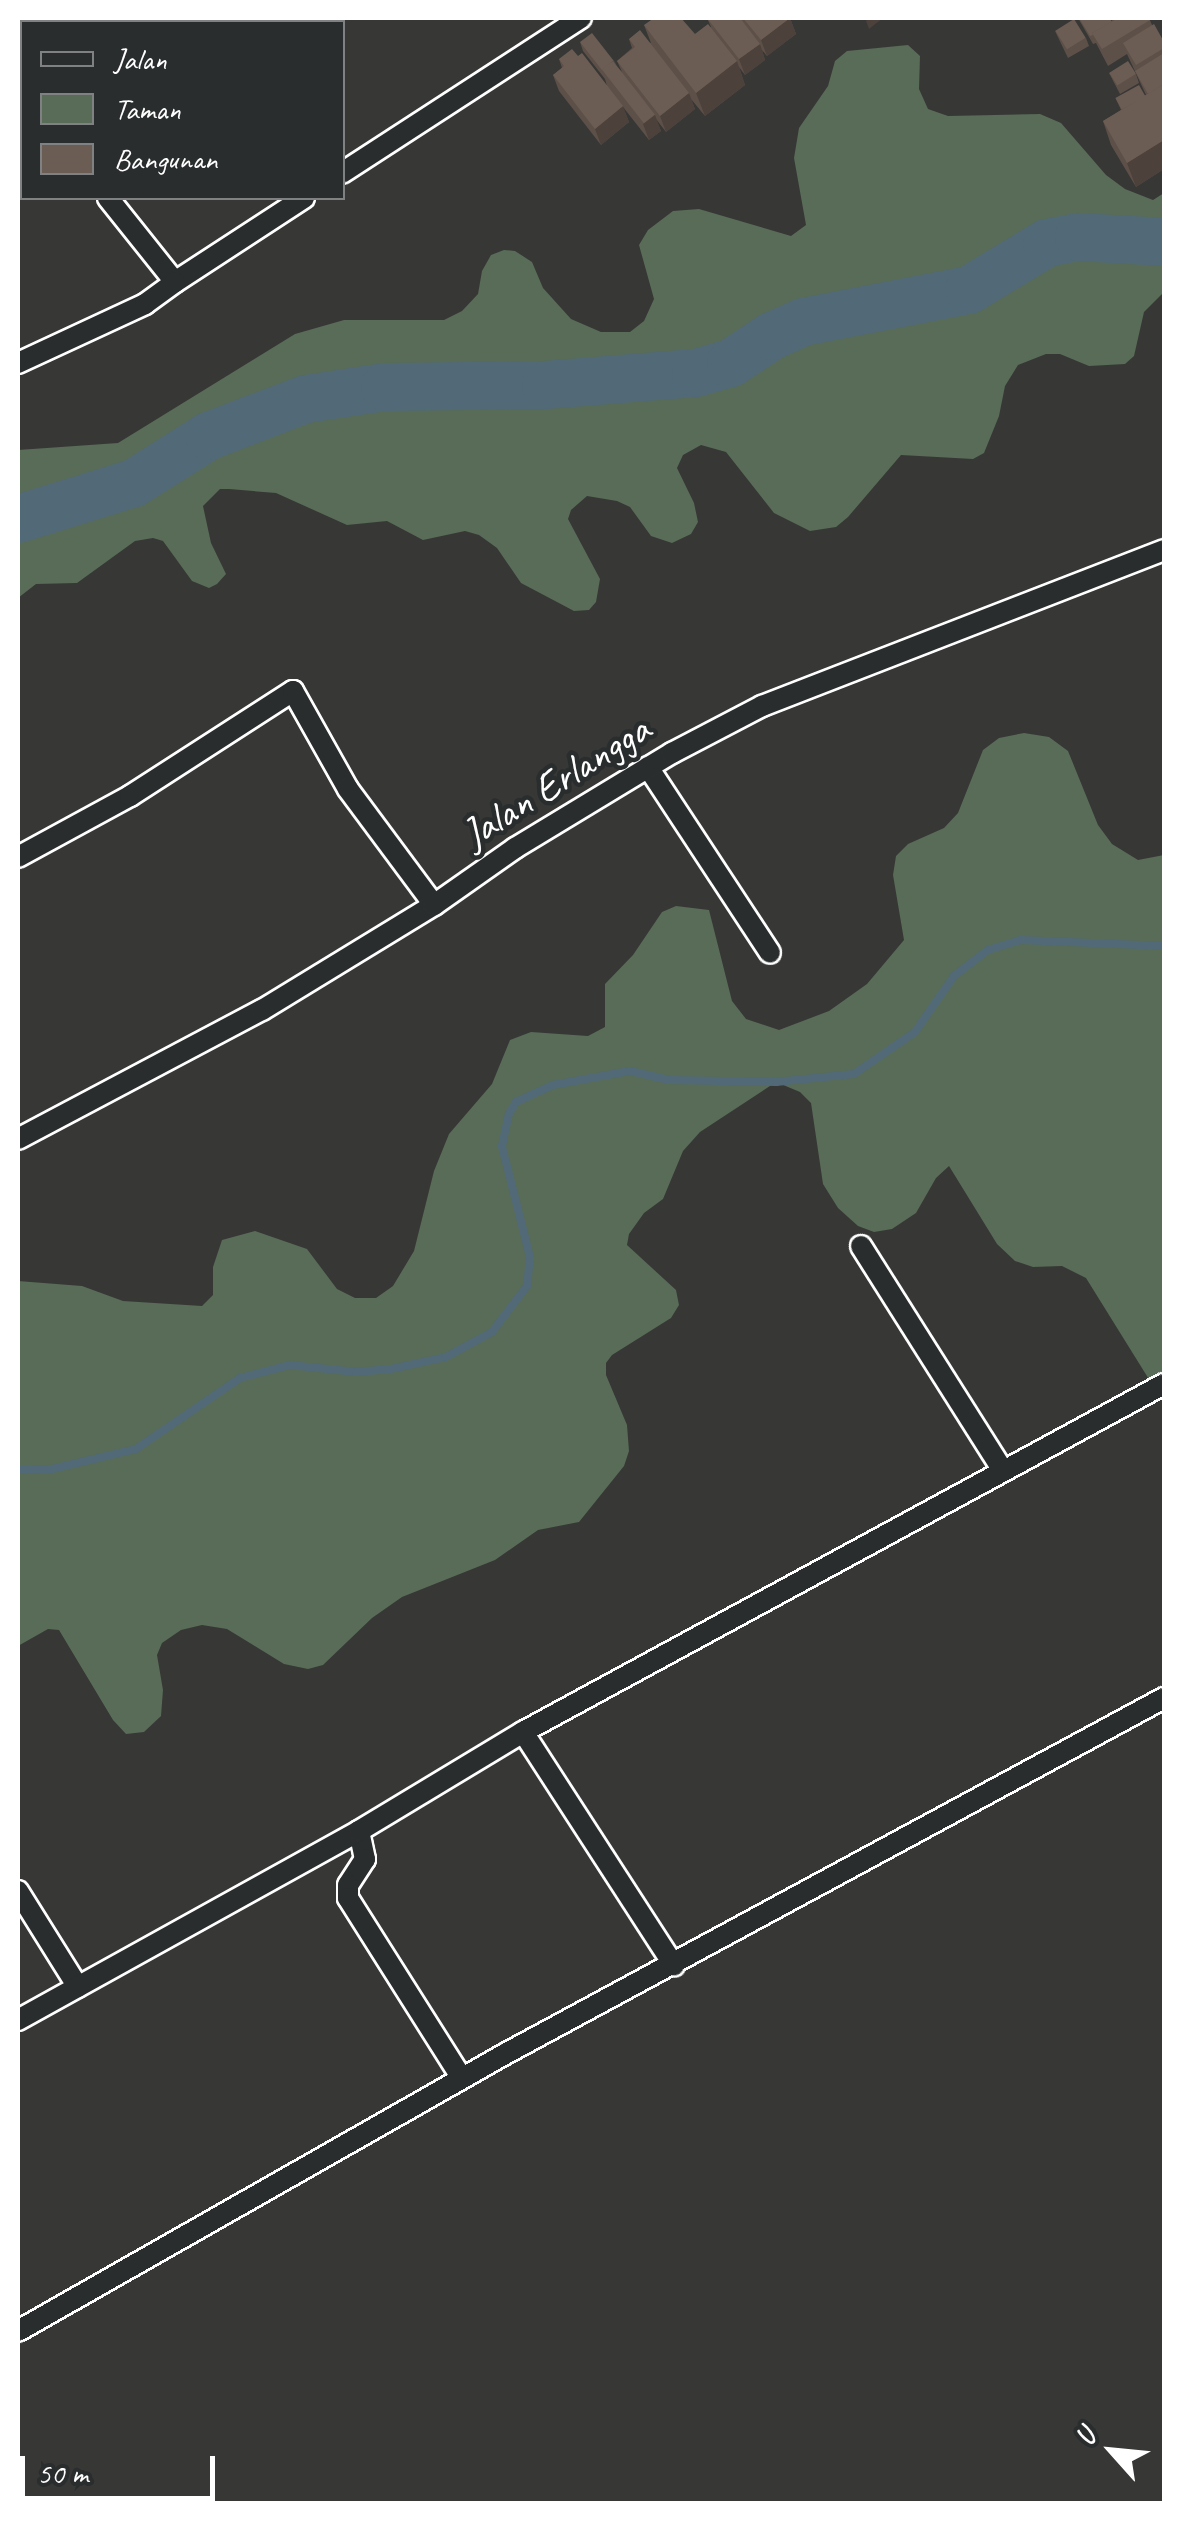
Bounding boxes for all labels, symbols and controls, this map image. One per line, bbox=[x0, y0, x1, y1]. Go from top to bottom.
legend bbox=[20, 20, 345, 200]
text: Jalan bbox=[114, 40, 167, 78]
text: Taman bbox=[114, 90, 180, 128]
text: Bangunan bbox=[114, 140, 217, 178]
street label: Jalan Erlangga bbox=[453, 704, 659, 860]
north arrow bbox=[1062, 2401, 1162, 2501]
text: U bbox=[1066, 2423, 1103, 2451]
scale bar bbox=[25, 2436, 220, 2498]
text: 50 m bbox=[37, 2454, 88, 2492]

